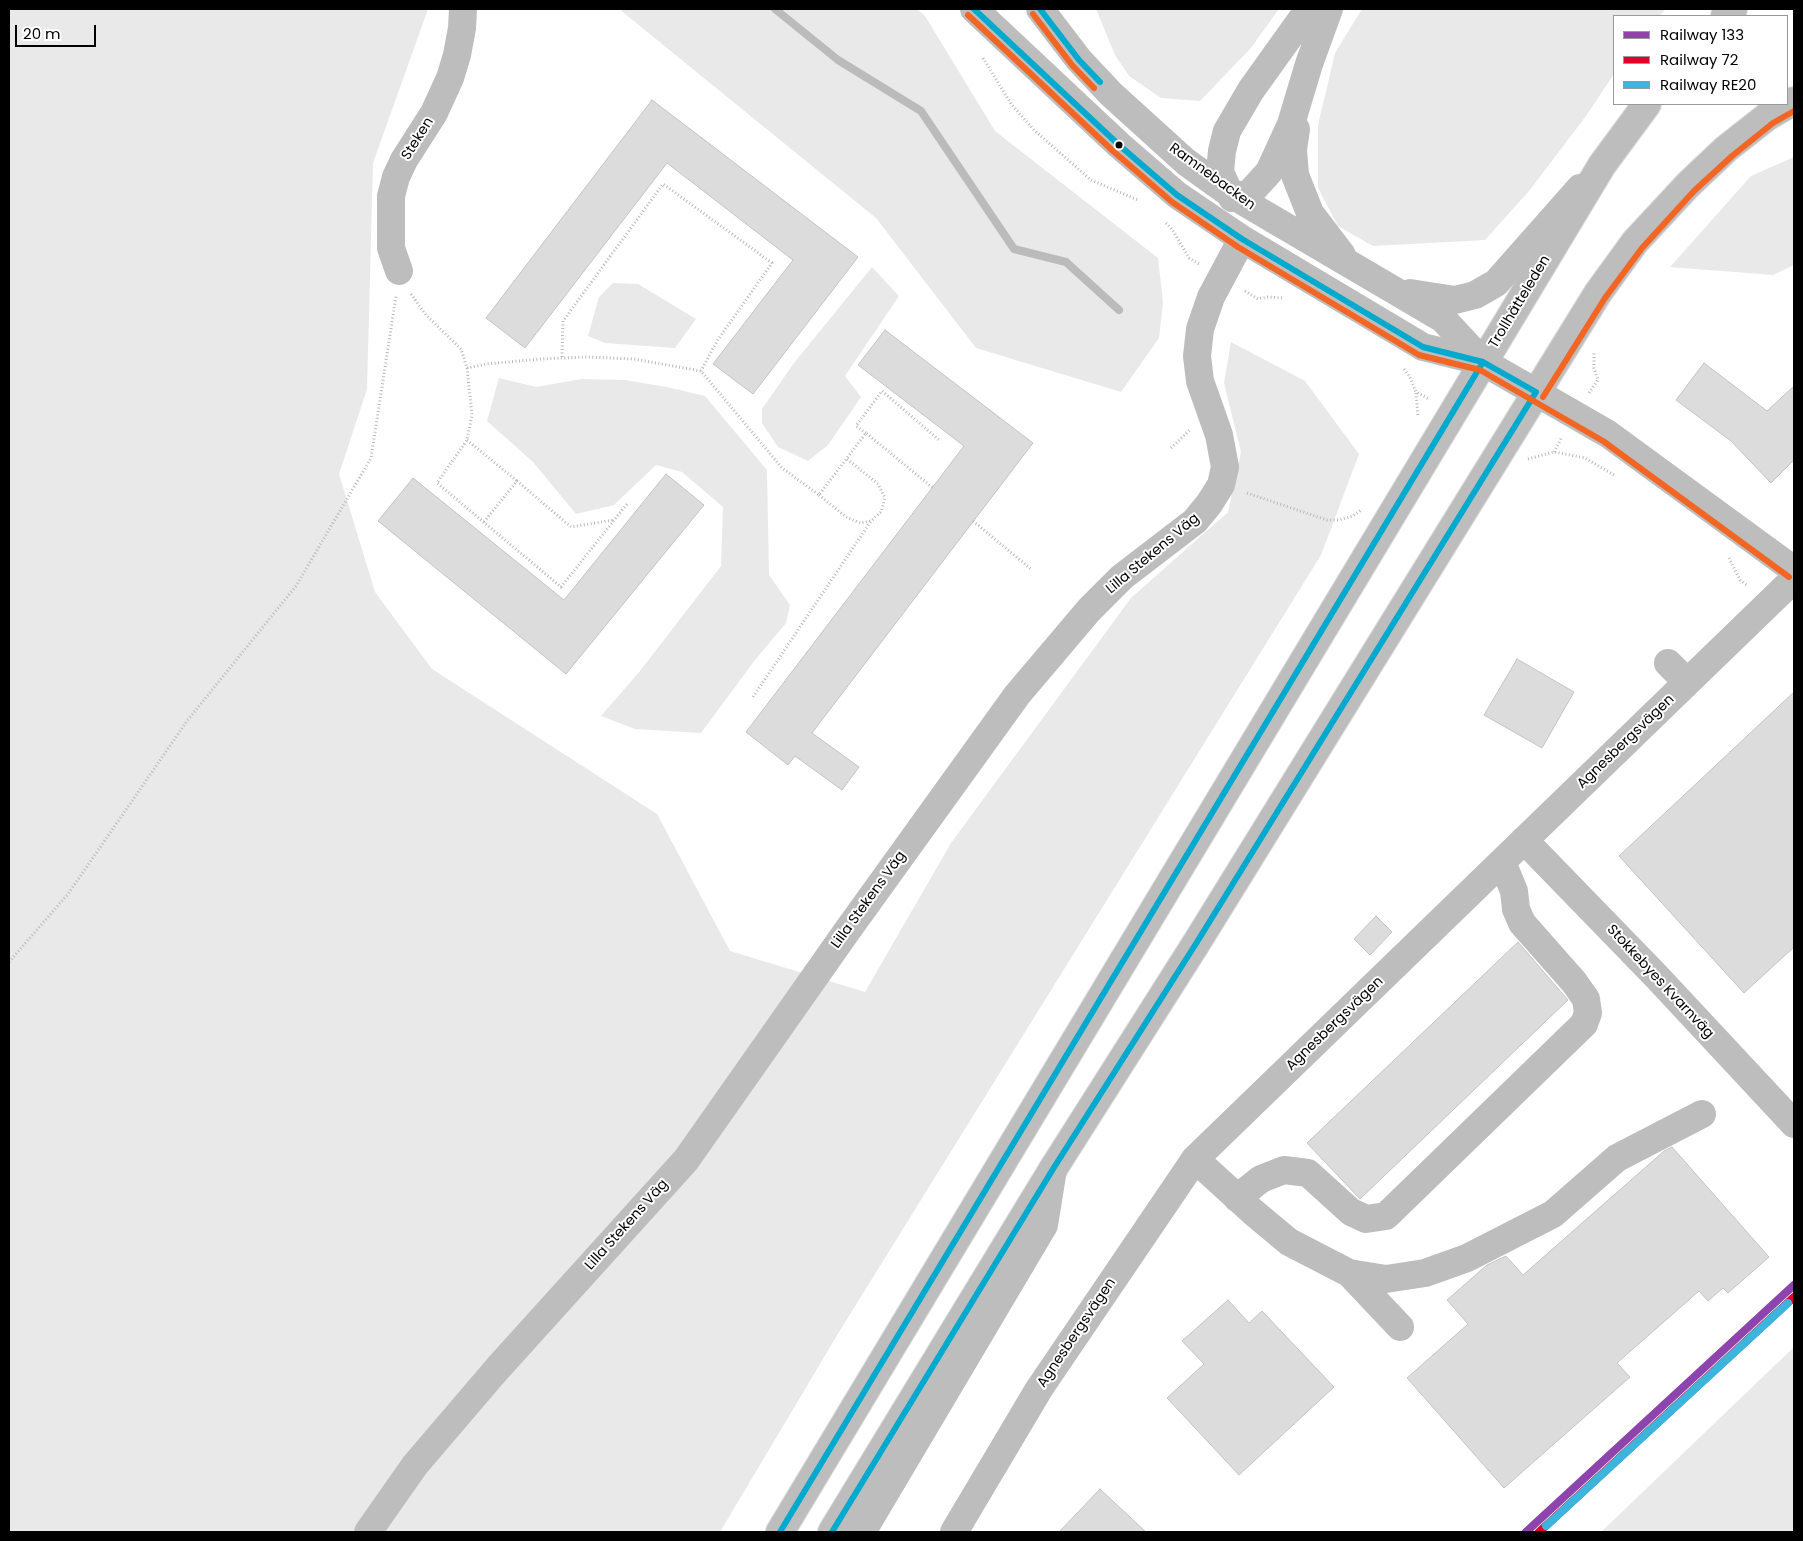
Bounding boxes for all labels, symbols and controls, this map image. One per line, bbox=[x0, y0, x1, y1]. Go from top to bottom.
scale bar bbox=[18, 15, 99, 47]
legend bbox=[1613, 15, 1788, 105]
text: 20 m bbox=[23, 23, 61, 44]
text: Railway 133 bbox=[1660, 24, 1744, 45]
text: Railway 72 bbox=[1660, 49, 1738, 70]
text: Railway RE20 bbox=[1660, 74, 1756, 95]
street label: Steken bbox=[398, 115, 438, 163]
unlabelled marker bbox=[1114, 140, 1124, 150]
street label: Ramnebacken bbox=[1166, 140, 1258, 214]
street label: Trollhätteleden bbox=[1486, 253, 1554, 351]
street label: Lilla Stekens Väg bbox=[1103, 510, 1203, 598]
street label: Agnesbergsvägen bbox=[1574, 691, 1678, 793]
street label: Lilla Stekens Väg bbox=[828, 848, 910, 952]
street label: Stokkebyes Kvarnväg bbox=[1603, 922, 1717, 1042]
street label: Agnesbergsvägen bbox=[1283, 973, 1387, 1075]
street label: Lilla Stekens Väg bbox=[582, 1176, 672, 1274]
street label: Agnesbergsvägen bbox=[1034, 1275, 1120, 1391]

